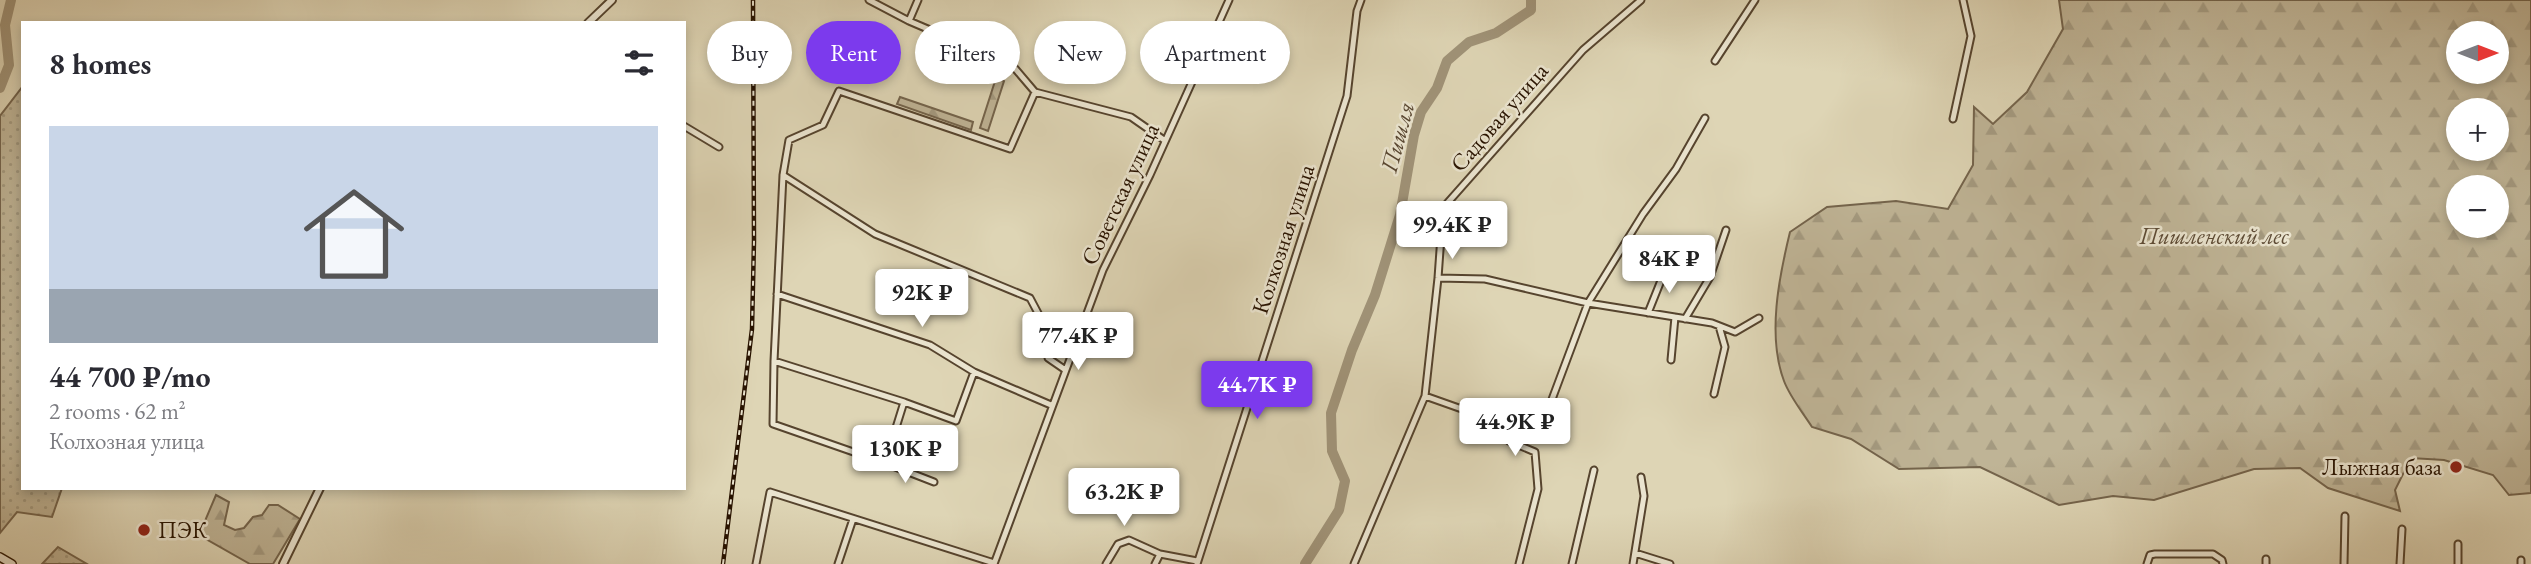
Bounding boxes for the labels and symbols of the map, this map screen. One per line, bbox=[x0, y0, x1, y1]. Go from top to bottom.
north arrow bbox=[2446, 21, 2510, 84]
street label: Садовая улица bbox=[1443, 56, 1555, 178]
water label: Пишля bbox=[1372, 98, 1421, 177]
street label: Советская улица bbox=[1074, 117, 1166, 270]
street label: Колхозная улица bbox=[1245, 160, 1322, 318]
pin: 99.4K ₽ bbox=[1387, 202, 1517, 261]
park label: Пишленский лес bbox=[2139, 221, 2289, 251]
pin: 84K ₽ bbox=[1620, 236, 1718, 295]
pin: 92K ₽ bbox=[873, 270, 971, 329]
pin: 77.4K ₽ bbox=[1013, 312, 1143, 372]
pin: 44.7K ₽ bbox=[1192, 362, 1322, 421]
pin: 44.9K ₽ bbox=[1450, 398, 1580, 458]
pin: 130K ₽ bbox=[848, 426, 962, 485]
place label: Лыжная база bbox=[2322, 452, 2443, 482]
marker: Лыжная база bbox=[2448, 459, 2464, 475]
pin: 63.2K ₽ bbox=[1059, 468, 1189, 528]
place label: ПЭК bbox=[158, 515, 208, 545]
marker: ПЭК bbox=[136, 522, 152, 538]

